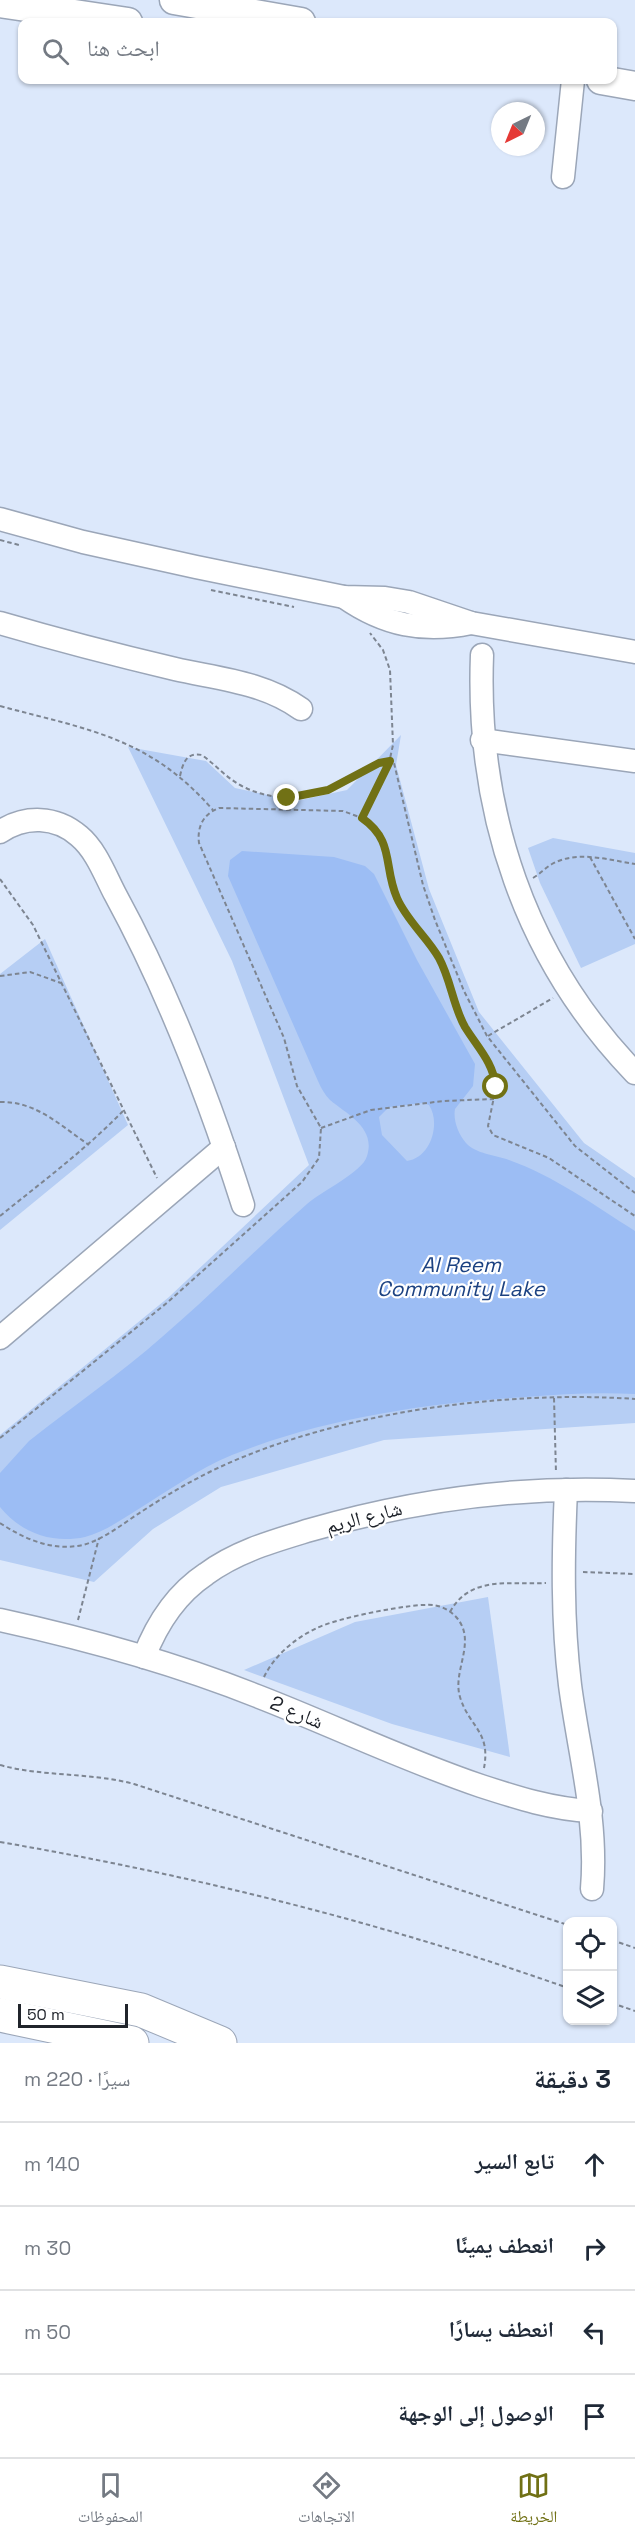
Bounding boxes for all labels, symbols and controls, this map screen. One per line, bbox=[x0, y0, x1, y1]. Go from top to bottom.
search box bbox=[18, 18, 617, 84]
text: ابحث هنا bbox=[87, 34, 160, 62]
icon: search bbox=[39, 35, 72, 68]
north arrow bbox=[491, 102, 545, 156]
route end bbox=[273, 784, 299, 810]
route start bbox=[482, 1073, 508, 1099]
water label: Al Reem Community Lake bbox=[377, 1251, 547, 1302]
street label: شارع الريم bbox=[323, 1495, 405, 1540]
street label: شارع 2 bbox=[266, 1689, 328, 1735]
map controls bbox=[563, 1917, 617, 2025]
button: locate bbox=[563, 1917, 617, 1971]
button: layers bbox=[563, 1971, 617, 2025]
scale bar bbox=[18, 2001, 128, 2028]
text: 50 m bbox=[27, 2004, 65, 2025]
text: 3 دقيقة bbox=[534, 2062, 611, 2096]
text: سيرًا · 220 m bbox=[24, 2066, 131, 2092]
text: تابع السير bbox=[475, 2147, 554, 2175]
icon: ahead bbox=[578, 2148, 611, 2181]
text: 140 m bbox=[24, 2151, 80, 2177]
text: انعطف يمينًا bbox=[455, 2231, 554, 2259]
icon: right bbox=[578, 2232, 611, 2265]
text: 30 m bbox=[24, 2235, 71, 2261]
text: انعطف يسارًا bbox=[449, 2315, 554, 2343]
icon: left bbox=[578, 2316, 611, 2349]
text: 50 m bbox=[24, 2319, 71, 2345]
text: الوصول إلى الوجهة bbox=[398, 2399, 554, 2427]
icon: arrive bbox=[578, 2400, 611, 2433]
tab: المحفوظات bbox=[78, 2469, 143, 2532]
tab: الاتجاهات bbox=[298, 2469, 355, 2532]
tab: الخريطة bbox=[510, 2469, 557, 2532]

